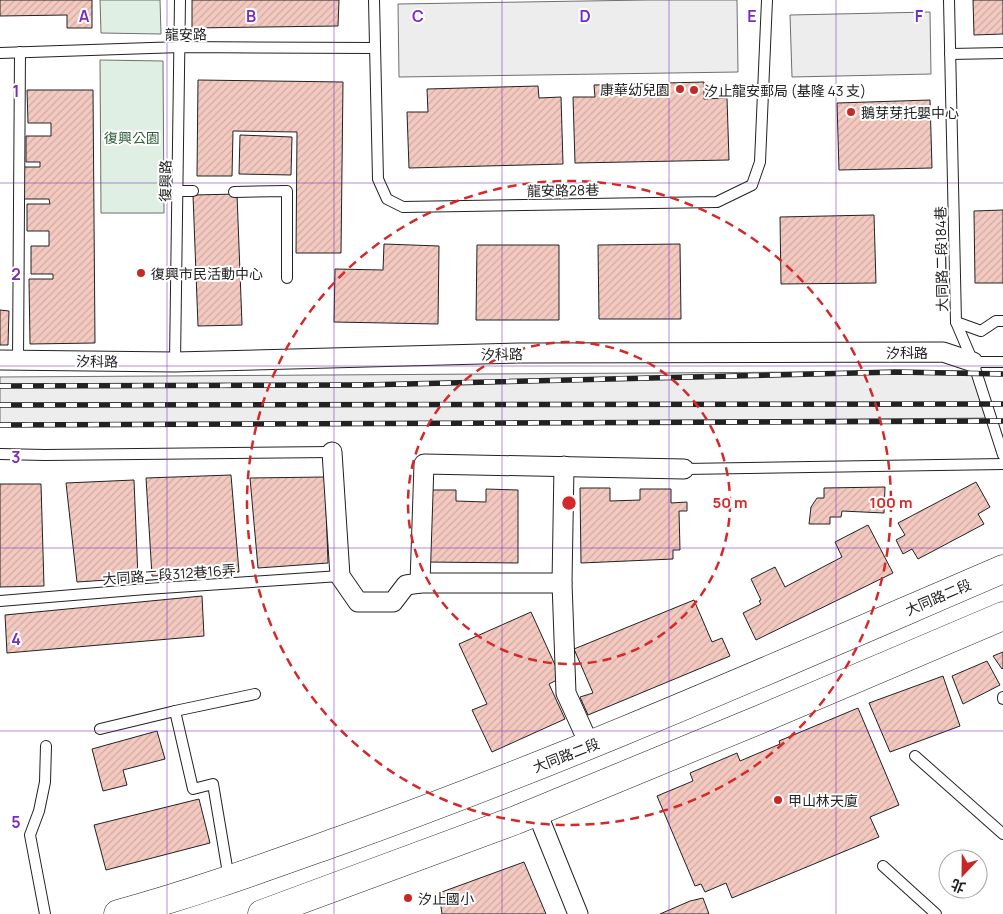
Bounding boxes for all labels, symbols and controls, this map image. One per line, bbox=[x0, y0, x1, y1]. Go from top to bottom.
text: A bbox=[79, 5, 90, 27]
text: B bbox=[246, 5, 256, 27]
text: C bbox=[412, 5, 424, 27]
text: D bbox=[579, 5, 591, 27]
text: E bbox=[747, 5, 757, 27]
text: F bbox=[915, 5, 924, 27]
street label: 龍安路 bbox=[165, 24, 207, 44]
text: 1 bbox=[12, 80, 20, 102]
place label: 康華幼兒園 bbox=[600, 80, 670, 99]
place label: 汐止龍安郵局 (基隆 43 支) bbox=[704, 81, 866, 100]
marker: 康華幼兒園 bbox=[674, 83, 686, 95]
marker: 汐止龍安郵局 (基隆 43 支) bbox=[688, 84, 700, 96]
place label: 鵝芽芽托嬰中心 bbox=[861, 103, 959, 122]
marker: 鵝芽芽托嬰中心 bbox=[845, 106, 857, 118]
park label: 復興公園 bbox=[104, 128, 160, 147]
street label: 復興路 bbox=[155, 160, 175, 202]
street label: 龍安路28巷 bbox=[527, 180, 599, 200]
street label: 大同路二段184巷 bbox=[931, 206, 951, 312]
text: 2 bbox=[11, 263, 21, 285]
place label: 復興市民活動中心 bbox=[151, 264, 263, 283]
marker: 復興市民活動中心 bbox=[135, 267, 147, 279]
street label: 汐科路 bbox=[886, 343, 928, 362]
street label: 汐科路 bbox=[481, 344, 523, 364]
street label: 汐科路 bbox=[76, 351, 118, 371]
text: 3 bbox=[11, 446, 21, 468]
text: 50 m bbox=[712, 492, 748, 513]
text: 100 m bbox=[870, 492, 912, 513]
centre of rings bbox=[560, 494, 578, 512]
street label: 大同路二段312巷16弄 bbox=[102, 560, 236, 588]
street label: 大同路二段 bbox=[902, 575, 974, 619]
text: 4 bbox=[11, 628, 21, 650]
street label: 大同路二段 bbox=[530, 734, 602, 776]
place label: 甲山林天廈 bbox=[788, 791, 858, 810]
marker: 甲山林天廈 bbox=[772, 794, 784, 806]
text: 5 bbox=[11, 811, 21, 833]
north arrow bbox=[938, 849, 988, 899]
text: 北 bbox=[948, 875, 968, 898]
place label: 汐止國小 bbox=[418, 889, 474, 908]
marker: 汐止國小 bbox=[402, 892, 414, 904]

